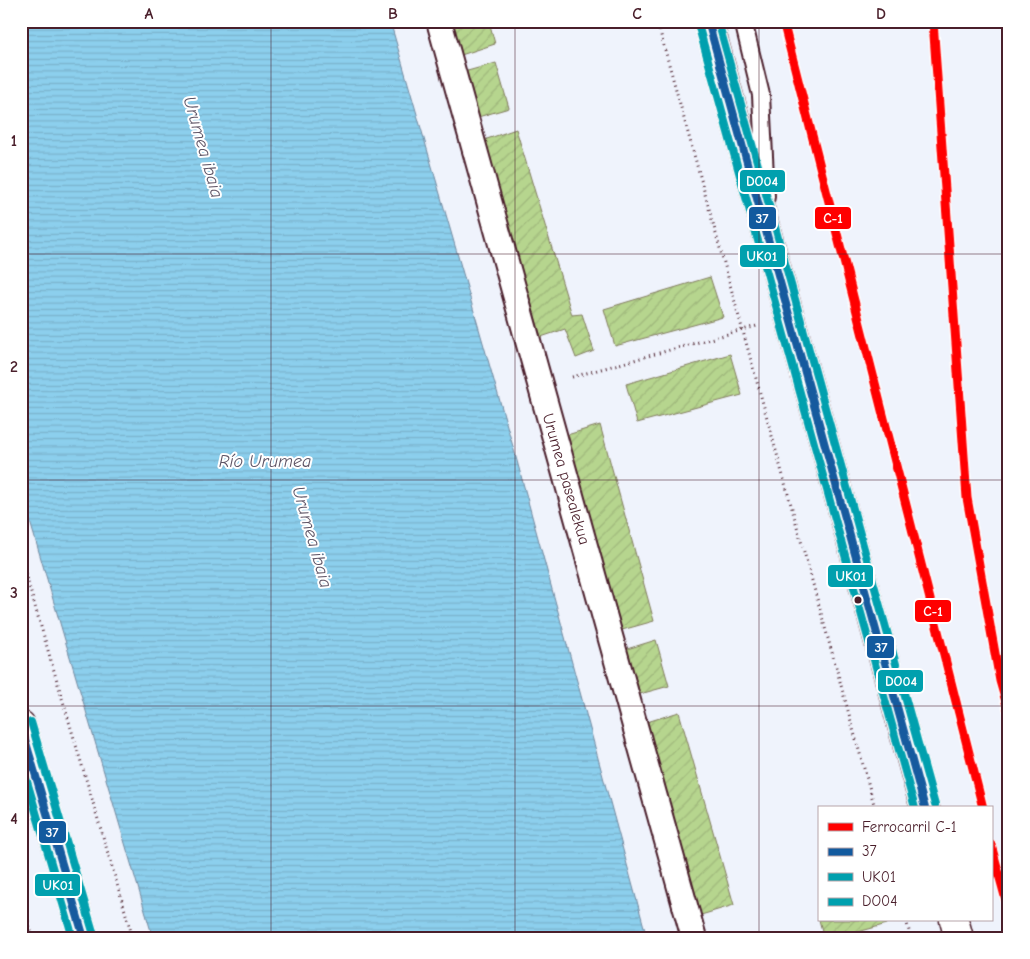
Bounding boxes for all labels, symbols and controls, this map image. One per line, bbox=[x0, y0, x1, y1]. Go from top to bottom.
text: A bbox=[145, 5, 154, 23]
text: B bbox=[388, 5, 398, 23]
text: C bbox=[632, 5, 642, 23]
text: D bbox=[876, 5, 886, 23]
water label: Urumea ibaia bbox=[178, 94, 228, 200]
text: 1 bbox=[11, 132, 17, 150]
line badge: DO04 bbox=[739, 169, 786, 193]
text: DO04 bbox=[746, 173, 779, 190]
line badge: 37 bbox=[748, 206, 777, 230]
line badge: C-1 bbox=[814, 206, 852, 230]
text: 37 bbox=[755, 210, 769, 227]
text: C-1 bbox=[823, 210, 843, 227]
line badge: UK01 bbox=[739, 244, 786, 268]
text: UK01 bbox=[747, 248, 777, 265]
text: 2 bbox=[10, 358, 18, 376]
street label: Urumea pasealekua bbox=[539, 411, 593, 547]
water label: Río Urumea bbox=[219, 451, 311, 472]
water label: Urumea ibaia bbox=[287, 484, 337, 590]
line badge: UK01 bbox=[827, 564, 874, 588]
text: UK01 bbox=[836, 568, 866, 585]
text: 3 bbox=[10, 584, 18, 602]
unlabelled marker bbox=[853, 595, 863, 605]
line badge: C-1 bbox=[914, 599, 952, 623]
text: C-1 bbox=[923, 603, 943, 620]
line badge: 37 bbox=[866, 635, 895, 659]
text: 37 bbox=[874, 639, 888, 656]
line badge: DO04 bbox=[877, 669, 924, 693]
text: DO04 bbox=[885, 673, 918, 690]
legend bbox=[818, 806, 992, 922]
text: 4 bbox=[10, 810, 18, 828]
text: Ferrocarril C-1 bbox=[862, 818, 957, 836]
line badge: 37 bbox=[38, 820, 67, 844]
text: 37 bbox=[45, 824, 59, 841]
text: 37 bbox=[862, 842, 877, 860]
text: UK01 bbox=[862, 868, 896, 886]
line badge: UK01 bbox=[34, 873, 81, 897]
text: UK01 bbox=[43, 877, 73, 894]
text: DO04 bbox=[862, 892, 897, 910]

